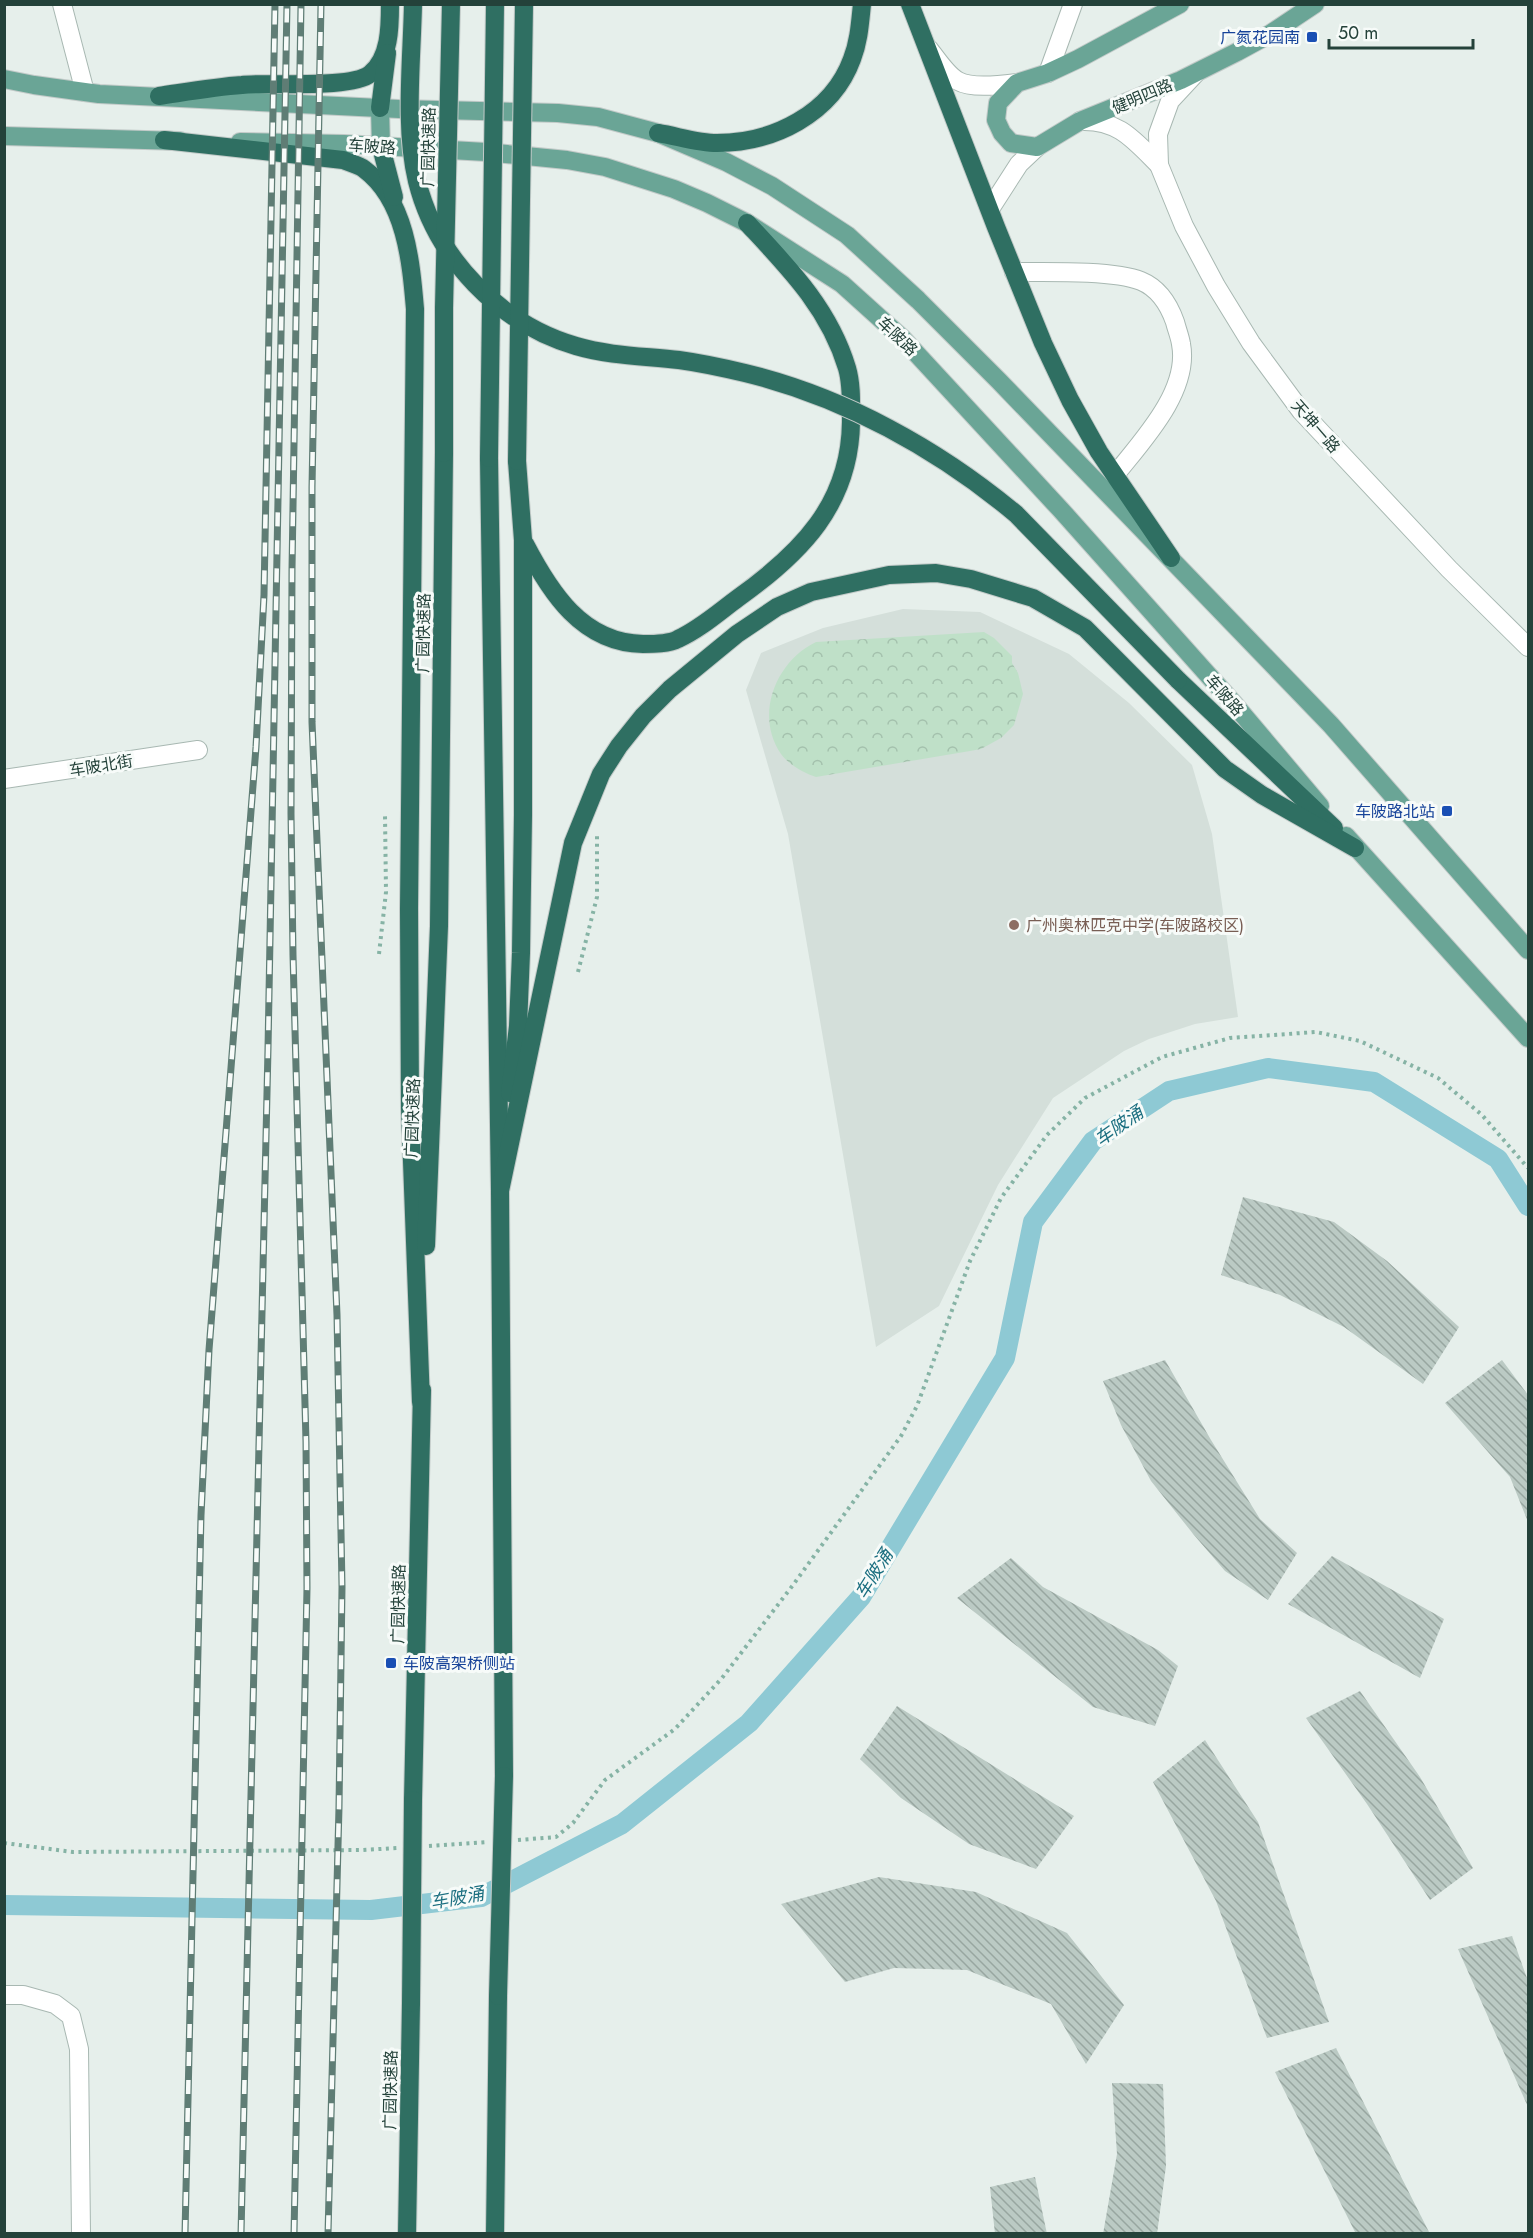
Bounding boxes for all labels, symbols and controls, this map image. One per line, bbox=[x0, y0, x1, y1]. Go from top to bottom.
scale bar bbox=[1329, 12, 1473, 50]
text: 50 m bbox=[1338, 20, 1378, 46]
place label: 广氮花园南 bbox=[1220, 26, 1300, 49]
marker: 广氮花园南 bbox=[1305, 30, 1319, 44]
street label: 健明四路 bbox=[1108, 73, 1176, 120]
street label: 广园快速路 bbox=[416, 107, 441, 187]
street label: 车陂路 bbox=[347, 133, 397, 160]
street label: 车陂路 bbox=[872, 311, 923, 361]
street label: 天坤一路 bbox=[1286, 395, 1345, 458]
street label: 广园快速路 bbox=[411, 593, 436, 673]
street label: 车陂路 bbox=[1200, 670, 1249, 721]
street label: 车陂北街 bbox=[68, 749, 134, 782]
place label: 车陂路北站 bbox=[1355, 800, 1435, 823]
marker: 车陂路北站 bbox=[1440, 804, 1454, 818]
place label: 广州奥林匹克中学(车陂路校区) bbox=[1026, 914, 1244, 937]
marker: 广州奥林匹克中学(车陂路校区) bbox=[1007, 918, 1021, 932]
street label: 广园快速路 bbox=[400, 1078, 425, 1158]
water label: 车陂涌 bbox=[1089, 1099, 1150, 1152]
water label: 车陂涌 bbox=[849, 1543, 900, 1604]
street label: 广园快速路 bbox=[386, 1564, 411, 1644]
place label: 车陂高架桥侧站 bbox=[403, 1652, 515, 1675]
marker: 车陂高架桥侧站 bbox=[384, 1656, 398, 1670]
water label: 车陂涌 bbox=[428, 1880, 488, 1915]
street label: 广园快速路 bbox=[378, 2050, 403, 2130]

